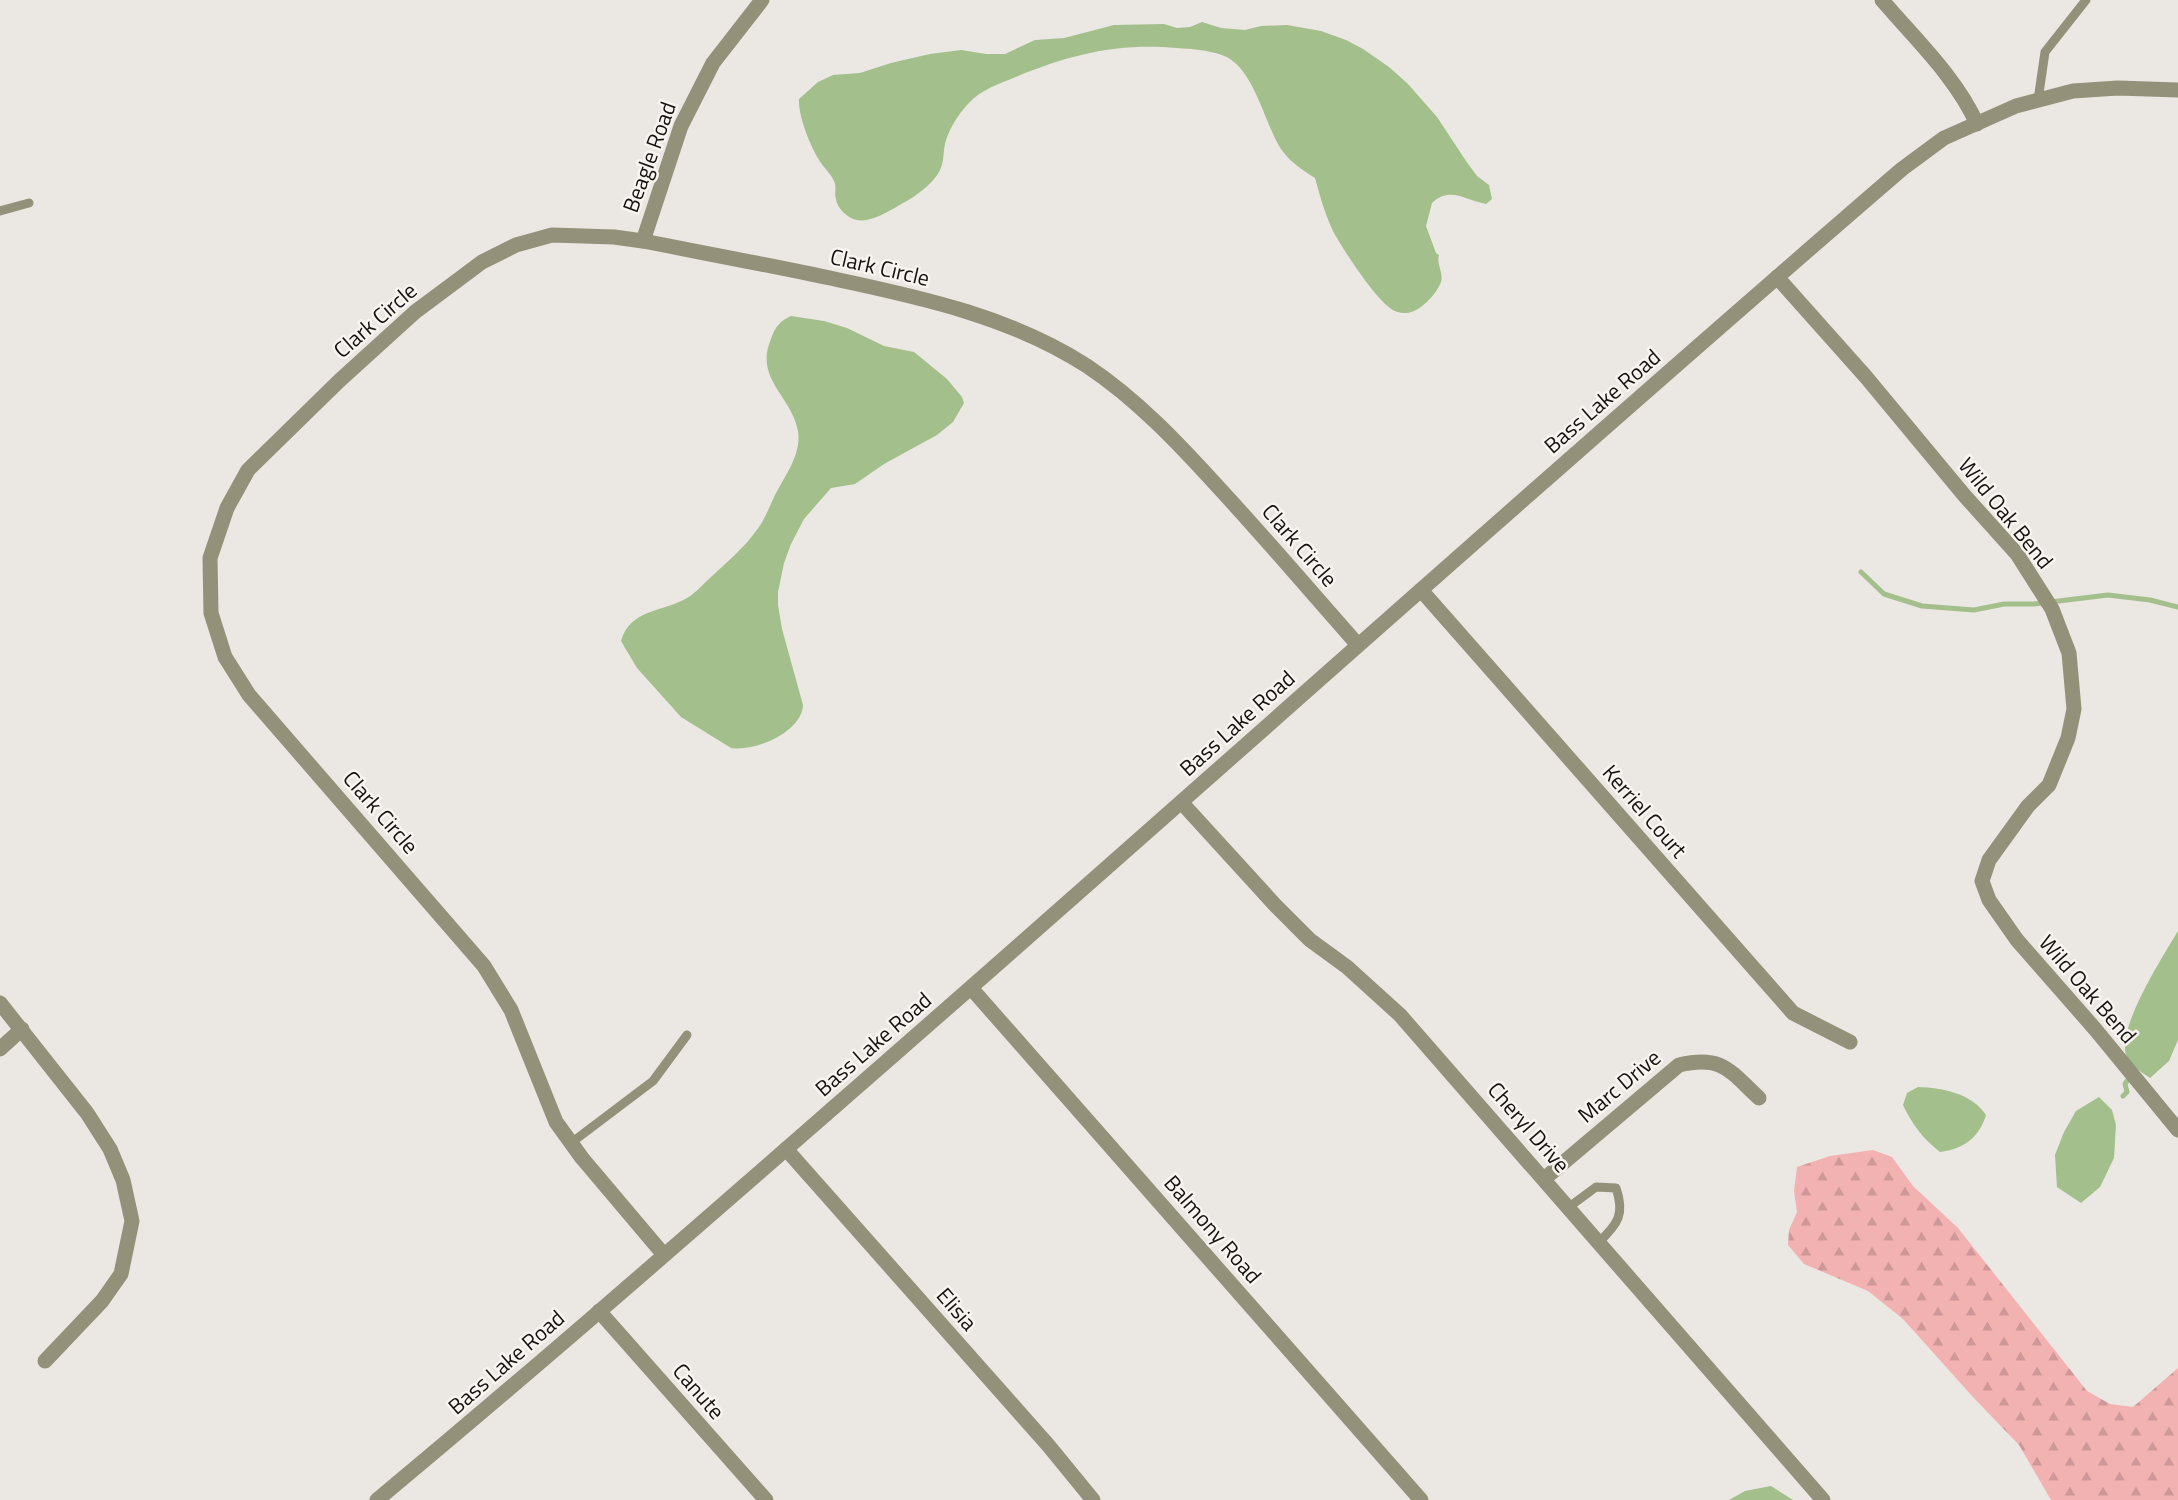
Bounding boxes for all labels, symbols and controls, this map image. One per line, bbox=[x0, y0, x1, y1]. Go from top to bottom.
street label: Beagle Road bbox=[613, 97, 685, 217]
street label: Clark Circle bbox=[827, 239, 933, 295]
street label: Clark Circle bbox=[326, 274, 424, 366]
street label: Bass Lake Road bbox=[1536, 341, 1668, 461]
street label: Wild Oak Bend bbox=[1950, 450, 2062, 576]
street label: Clark Circle bbox=[1254, 496, 1346, 594]
street label: Bass Lake Road bbox=[1172, 662, 1302, 784]
street label: Kerriel Court bbox=[1595, 757, 1696, 866]
street label: Clark Circle bbox=[335, 763, 427, 861]
street label: Wild Oak Bend bbox=[2031, 927, 2145, 1051]
street label: Bass Lake Road bbox=[807, 984, 939, 1104]
street label: Marc Drive bbox=[1570, 1041, 1668, 1131]
street label: Cheryl Drive bbox=[1480, 1074, 1578, 1180]
street label: Balmony Road bbox=[1156, 1167, 1270, 1291]
street label: Elisia bbox=[928, 1280, 986, 1338]
street label: Bass Lake Road bbox=[440, 1302, 572, 1422]
street label: Canute bbox=[665, 1355, 733, 1427]

